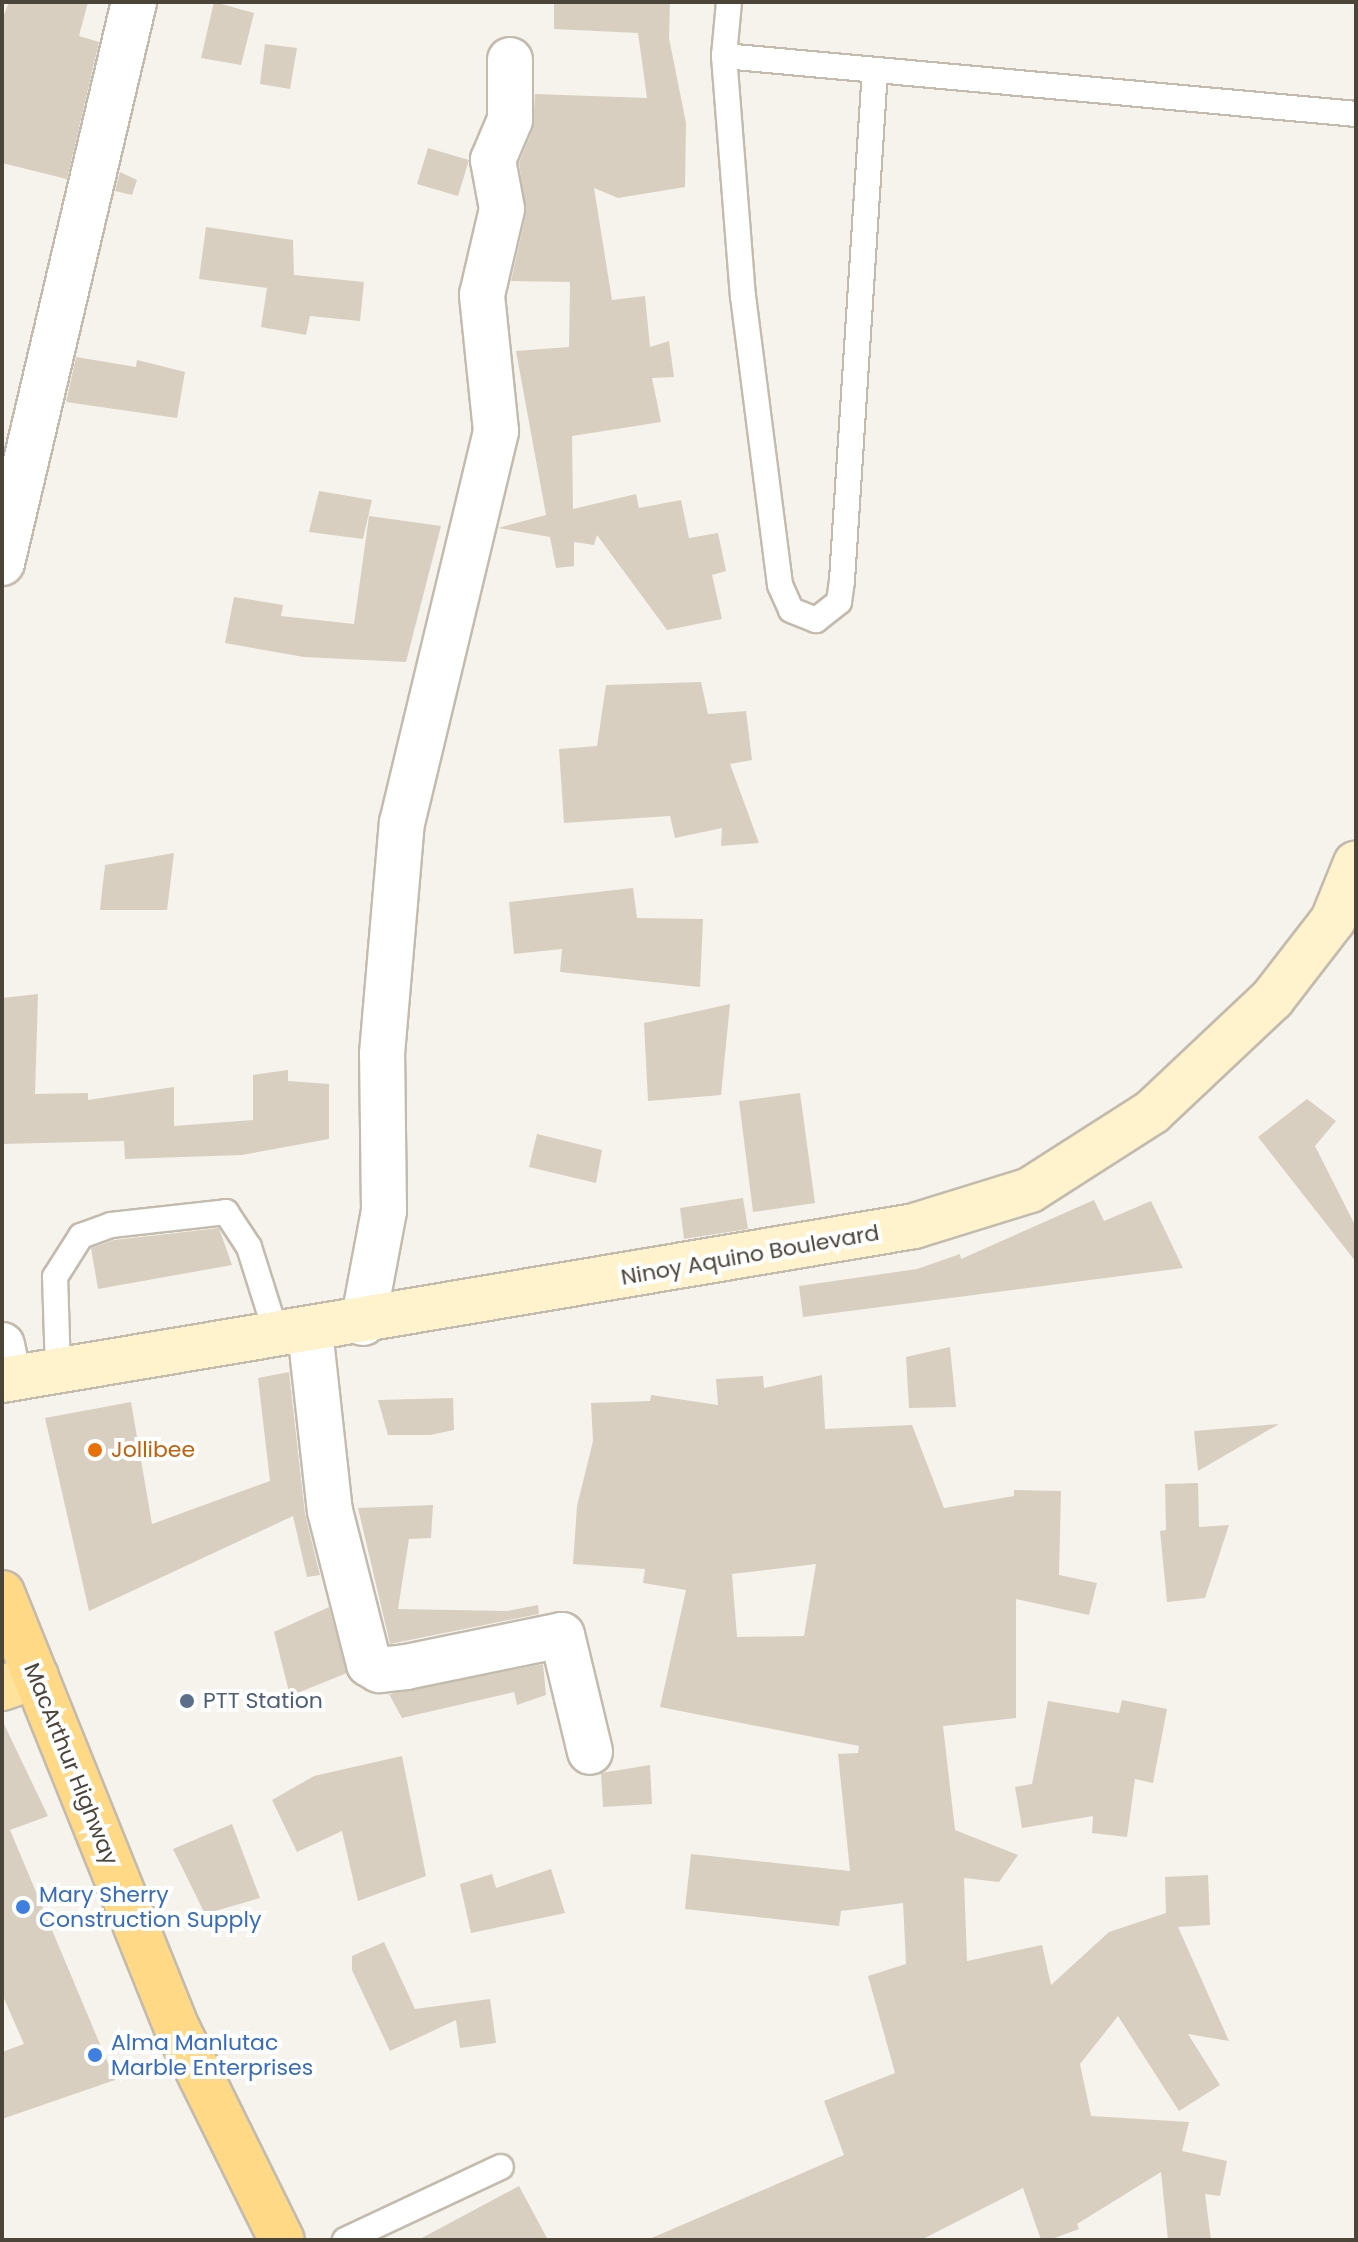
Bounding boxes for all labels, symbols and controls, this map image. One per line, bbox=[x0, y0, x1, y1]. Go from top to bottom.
street label: Ninoy Aquino Boulevard bbox=[619, 1219, 881, 1291]
place label: Jollibee bbox=[111, 1437, 195, 1463]
marker: Jollibee bbox=[86, 1441, 104, 1459]
street label: MacArthur Highway bbox=[18, 1659, 124, 1869]
place label: PTT Station bbox=[203, 1688, 323, 1714]
marker: PTT Station bbox=[178, 1692, 196, 1710]
place label: Mary Sherry Construction Supply bbox=[39, 1881, 261, 1932]
marker: Mary Sherry Construction Supply bbox=[14, 1898, 32, 1916]
place label: Alma Manlutac Marble Enterprises bbox=[111, 2029, 313, 2080]
marker: Alma Manlutac Marble Enterprises bbox=[86, 2046, 104, 2064]

